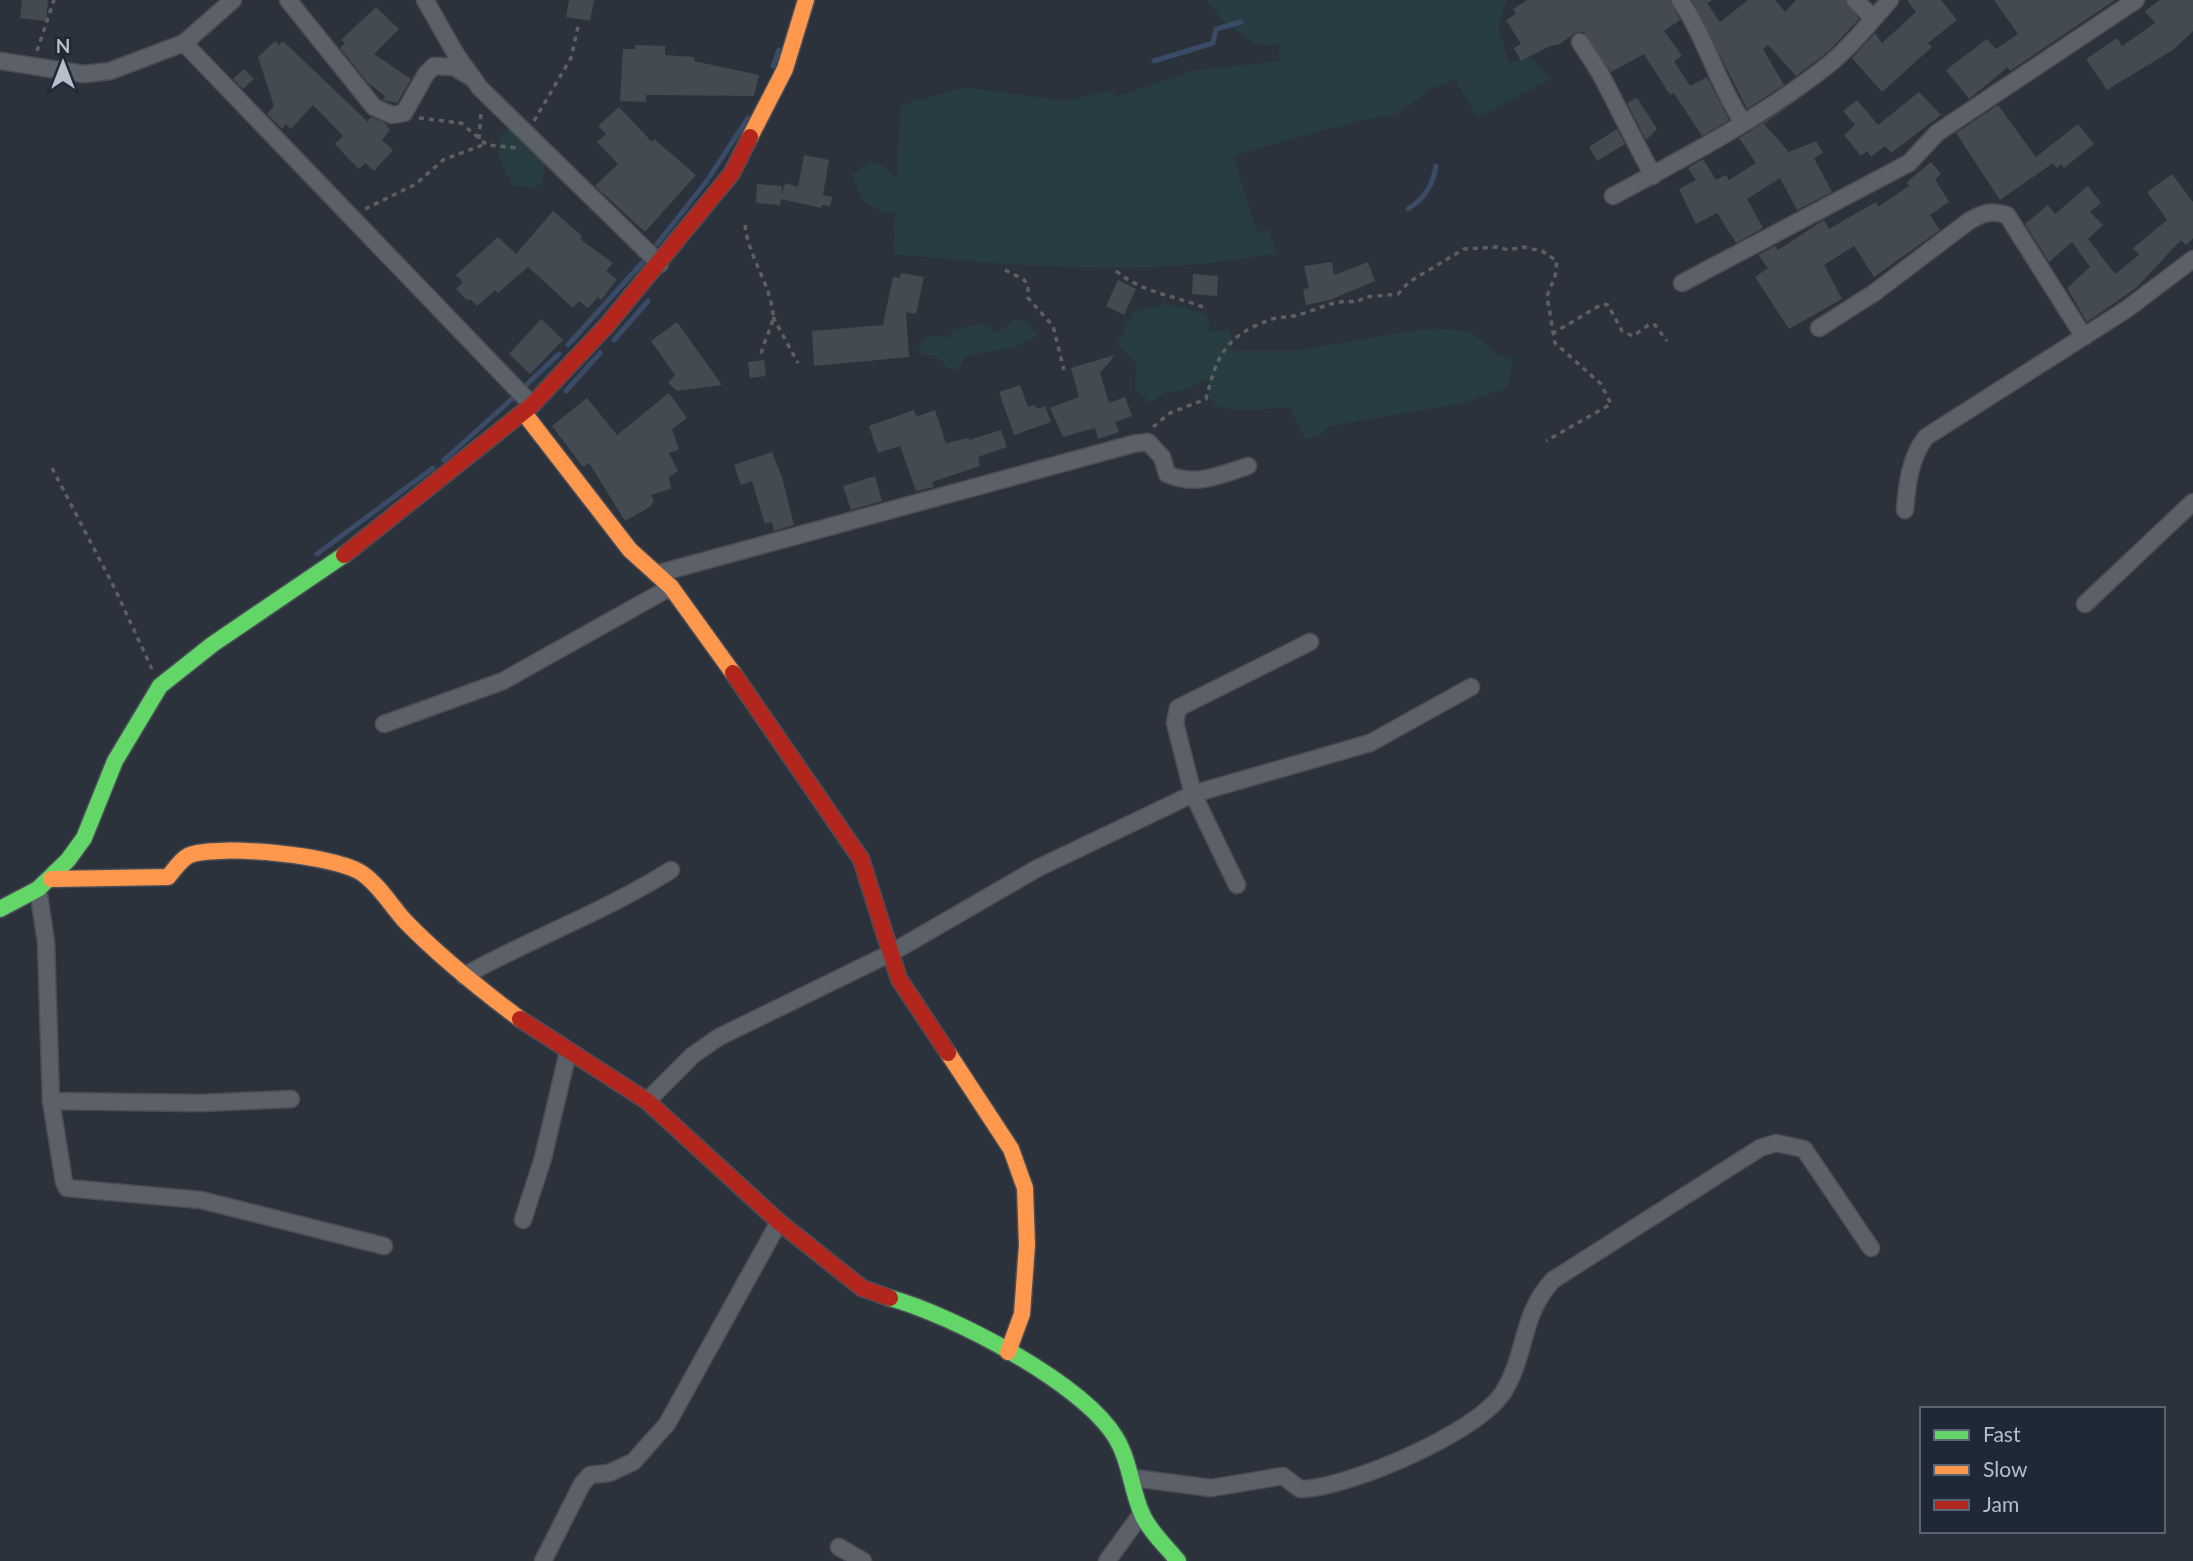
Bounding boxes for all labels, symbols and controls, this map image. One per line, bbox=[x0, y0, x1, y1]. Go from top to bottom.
north arrow bbox=[28, 28, 98, 98]
text: N bbox=[56, 34, 70, 57]
legend bbox=[1920, 1407, 2165, 1533]
text: Fast bbox=[1983, 1421, 2021, 1446]
text: Slow bbox=[1983, 1456, 2028, 1481]
text: Jam bbox=[1983, 1491, 2019, 1516]

